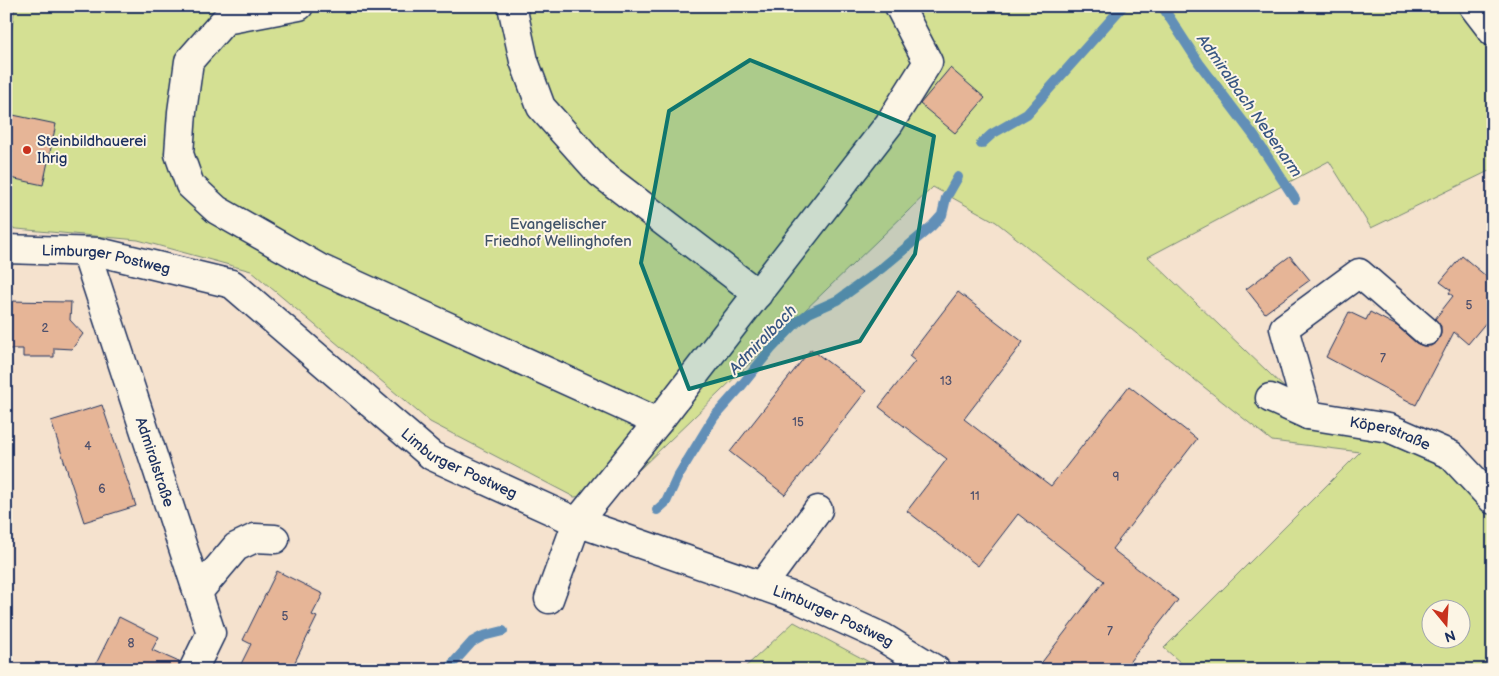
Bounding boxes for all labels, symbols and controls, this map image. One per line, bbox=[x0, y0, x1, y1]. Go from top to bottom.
water label: Admiralbach Nebenarm bbox=[1192, 30, 1306, 181]
place label: Steinbildhauerei Ihrig bbox=[37, 132, 147, 168]
marker: Steinbildhauerei Ihrig bbox=[21, 144, 33, 156]
park label: Evangelischer Friedhof Wellinghofen bbox=[484, 215, 632, 251]
street label: Limburger Postweg bbox=[41, 241, 172, 278]
house number: 5 bbox=[1466, 298, 1473, 313]
water label: Admiralbach bbox=[725, 301, 801, 379]
house number: 2 bbox=[41, 321, 49, 336]
house number: 7 bbox=[1380, 351, 1386, 366]
house number: 13 bbox=[940, 374, 952, 389]
street label: Köperstraße bbox=[1348, 412, 1434, 454]
street label: Admiralstraße bbox=[131, 415, 178, 509]
house number: 15 bbox=[792, 415, 804, 430]
street label: Limburger Postweg bbox=[397, 424, 520, 503]
house number: 4 bbox=[84, 439, 92, 454]
house number: 9 bbox=[1113, 470, 1120, 485]
house number: 6 bbox=[98, 482, 106, 497]
house number: 11 bbox=[970, 489, 980, 504]
street label: Limburger Postweg bbox=[770, 581, 897, 651]
north arrow bbox=[1422, 598, 1472, 648]
house number: 5 bbox=[282, 609, 289, 624]
house number: 7 bbox=[1107, 624, 1113, 639]
text: N bbox=[1442, 626, 1457, 646]
house number: 8 bbox=[128, 636, 135, 651]

